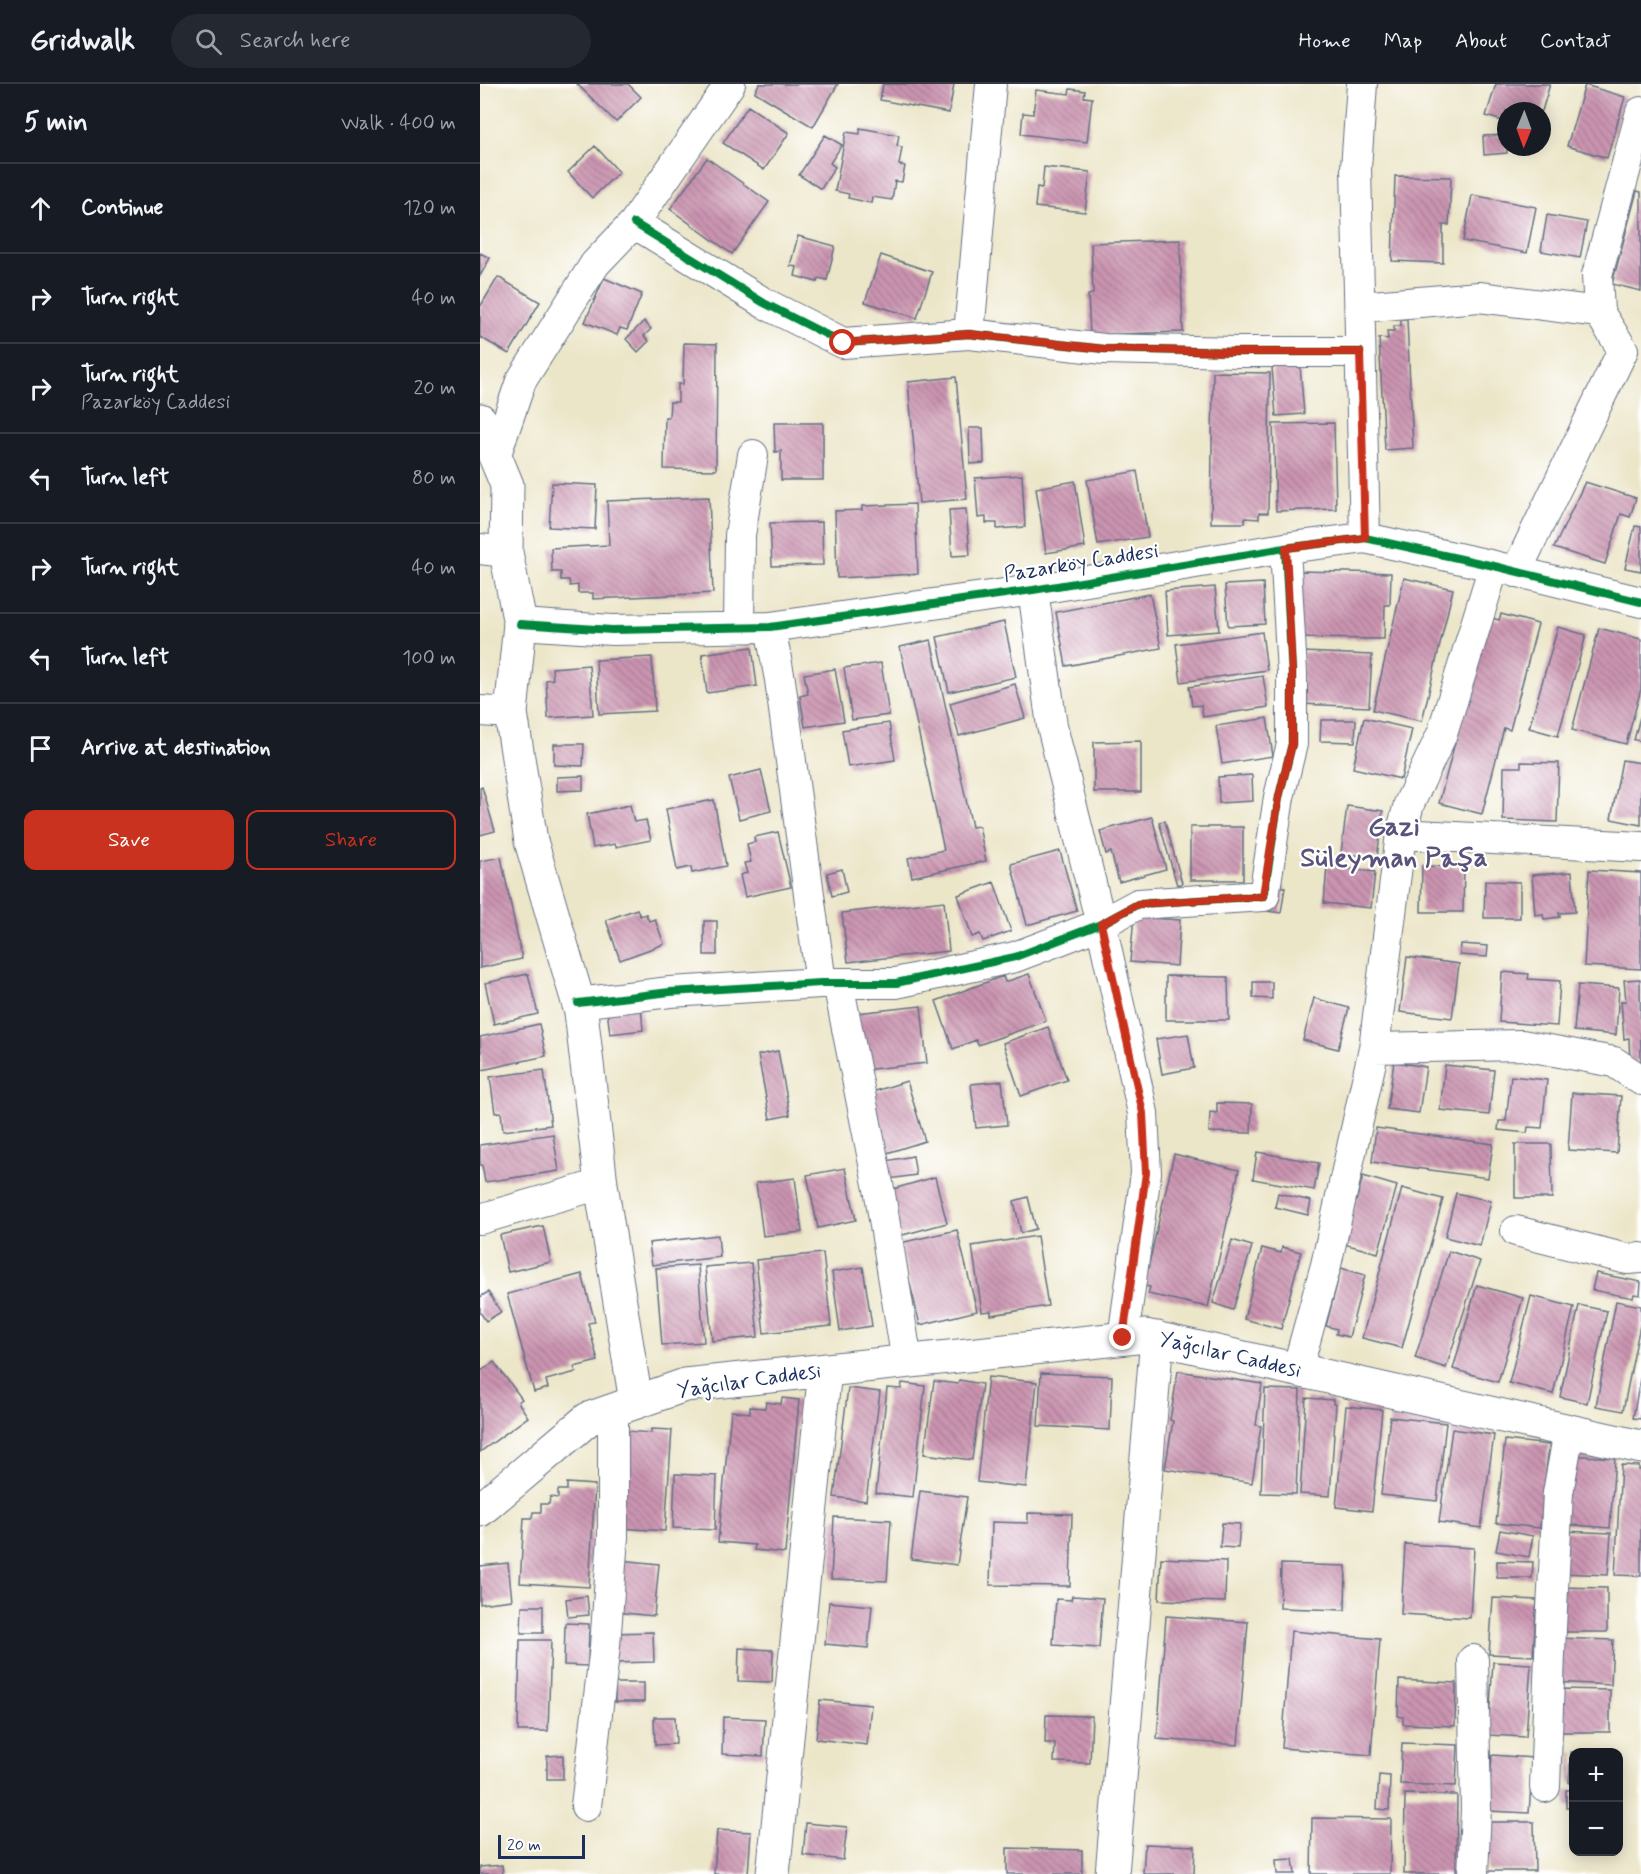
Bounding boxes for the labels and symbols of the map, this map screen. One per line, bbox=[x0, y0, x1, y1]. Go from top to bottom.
north arrow bbox=[1497, 102, 1551, 156]
route start bbox=[829, 329, 855, 355]
street label: Pazarköy Caddesi bbox=[1002, 537, 1161, 589]
district label: Gazi Süleyman Paşa bbox=[1300, 810, 1488, 876]
route end bbox=[1109, 1324, 1135, 1350]
street label: Yağcılar Caddesi bbox=[1156, 1325, 1304, 1385]
street label: Yağcılar Caddesi bbox=[675, 1357, 823, 1405]
scale bar bbox=[498, 1832, 585, 1860]

